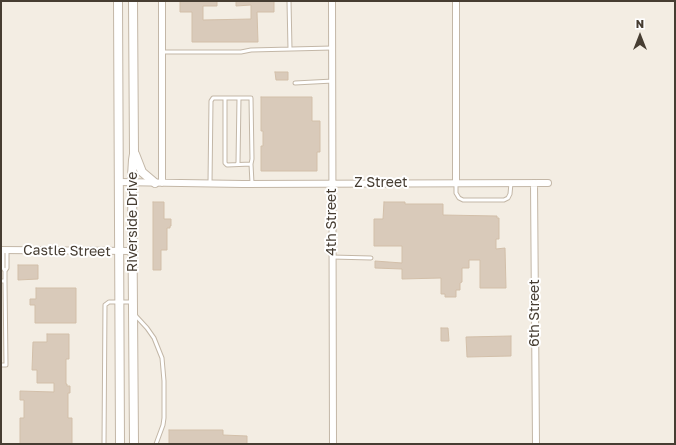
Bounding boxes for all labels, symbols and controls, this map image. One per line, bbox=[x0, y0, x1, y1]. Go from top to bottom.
north arrow bbox=[620, 16, 660, 56]
text: N bbox=[636, 17, 644, 30]
street label: Riverside Drive bbox=[125, 172, 141, 272]
street label: Z Street bbox=[354, 175, 408, 191]
street label: 4th Street bbox=[324, 188, 340, 256]
street label: Castle Street bbox=[23, 242, 111, 260]
street label: 6th Street bbox=[527, 279, 543, 347]

